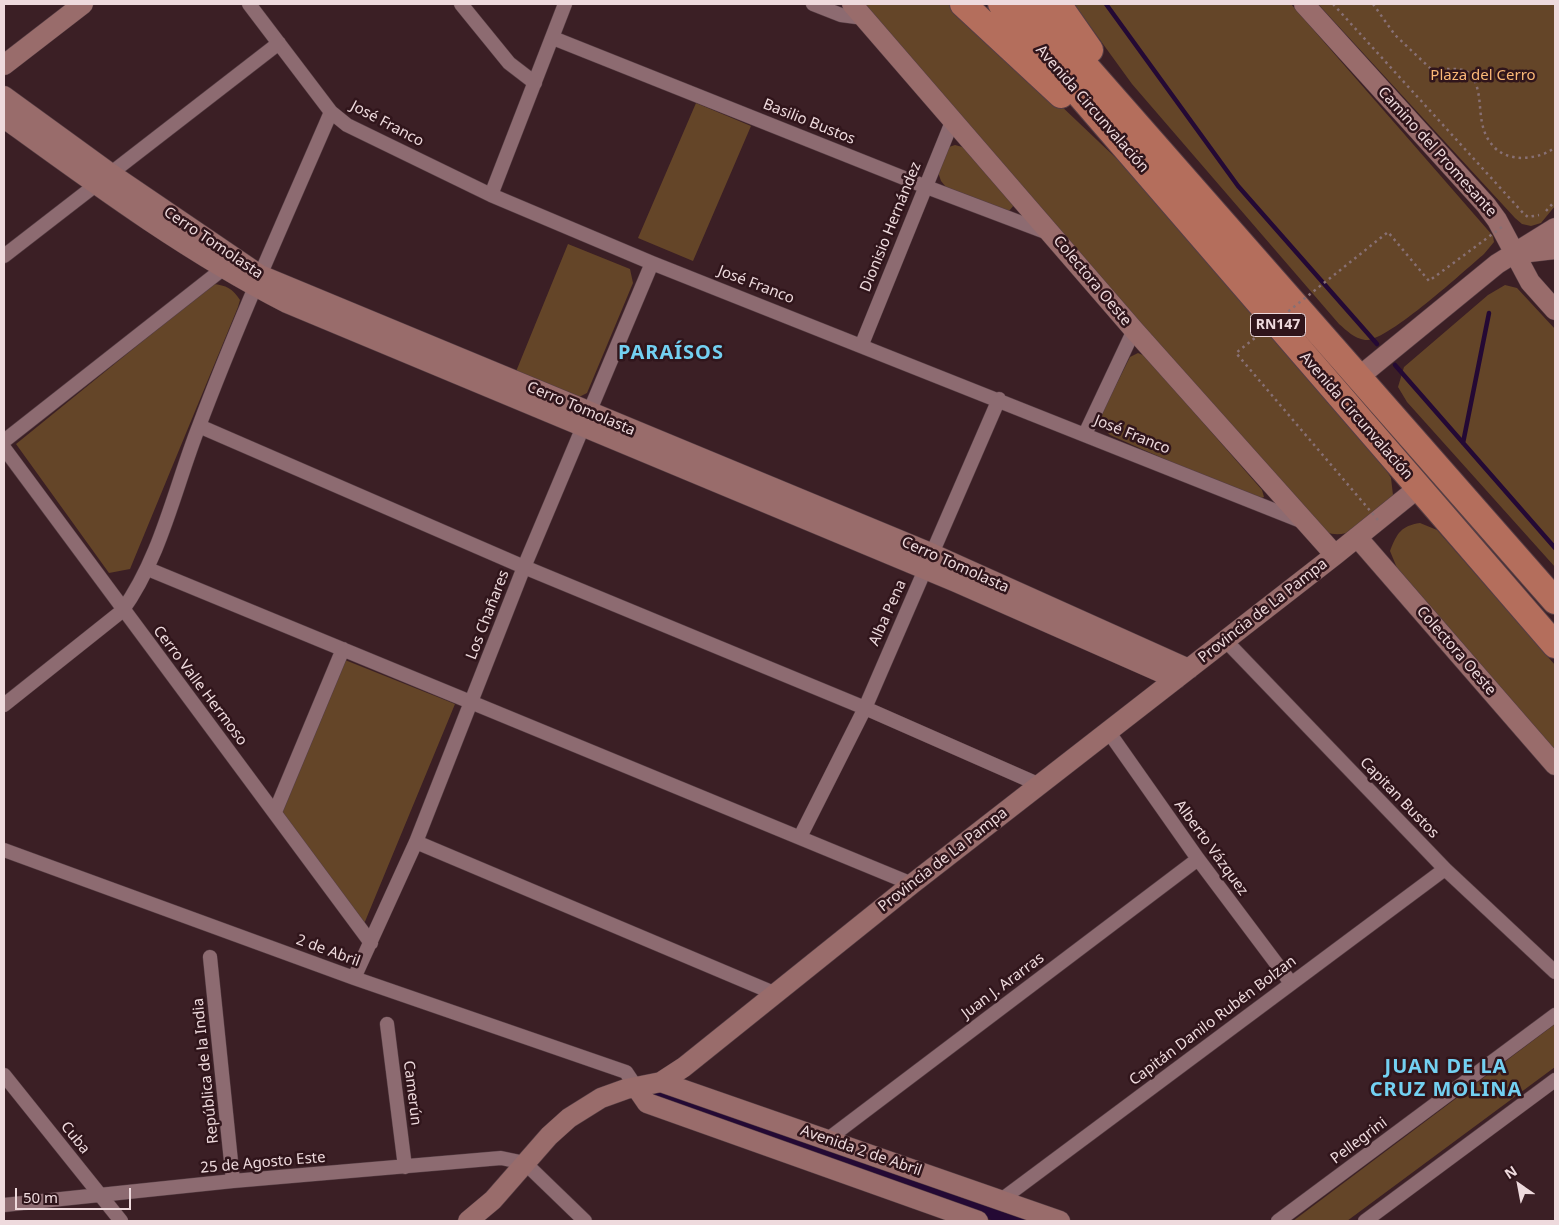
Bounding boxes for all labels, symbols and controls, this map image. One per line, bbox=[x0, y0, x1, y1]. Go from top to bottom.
street label: Avenida Circunvalación bbox=[1032, 42, 1152, 176]
park label: Plaza del Cerro bbox=[1430, 67, 1536, 85]
street label: Camino del Promesante bbox=[1374, 83, 1500, 221]
street label: Basilio Bustos bbox=[760, 95, 858, 149]
street label: José Franco bbox=[347, 97, 427, 151]
street label: Dionisio Hernández bbox=[857, 159, 925, 295]
street label: Cerro Tomolasta bbox=[160, 203, 266, 283]
street label: Colectora Oeste bbox=[1049, 232, 1135, 330]
street label: José Franco bbox=[715, 262, 797, 308]
road number: RN147 bbox=[1250, 314, 1306, 336]
district label: PARAÍSOS bbox=[617, 341, 725, 365]
street label: Avenida Circunvalación bbox=[1296, 349, 1416, 483]
street label: Cerro Tomolasta bbox=[524, 378, 638, 440]
street label: José Franco bbox=[1091, 412, 1173, 458]
street label: Cerro Tomolasta bbox=[898, 533, 1012, 597]
street label: Provincia de La Pampa bbox=[1195, 555, 1331, 667]
street label: Los Chañares bbox=[463, 568, 513, 662]
street label: Alba Pena bbox=[865, 577, 911, 649]
street label: Colectora Oeste bbox=[1412, 603, 1500, 699]
street label: Cerro Valle Hermoso bbox=[149, 623, 251, 749]
street label: Capitan Bustos bbox=[1356, 754, 1442, 842]
street label: Alberto Vázquez bbox=[1170, 797, 1252, 899]
street label: Provincia de La Pampa bbox=[875, 804, 1011, 916]
street label: 2 de Abril bbox=[294, 931, 362, 971]
street label: Juan J. Ararras bbox=[958, 949, 1048, 1023]
street label: Capitán Danilo Rubén Bolzan bbox=[1126, 952, 1300, 1090]
street label: República de la India bbox=[189, 997, 223, 1145]
district label: JUAN DE LA CRUZ MOLINA bbox=[1368, 1055, 1524, 1102]
street label: Camerún bbox=[399, 1060, 425, 1126]
street label: Pellegrini bbox=[1327, 1114, 1391, 1168]
street label: Cuba bbox=[57, 1118, 93, 1158]
street label: Avenida 2 de Abril bbox=[798, 1122, 924, 1180]
street label: 25 de Agosto Este bbox=[200, 1149, 326, 1177]
north arrow bbox=[1494, 1160, 1544, 1210]
text: N bbox=[1501, 1161, 1521, 1183]
scale bar bbox=[18, 1178, 134, 1210]
text: 50 m bbox=[23, 1187, 58, 1207]

